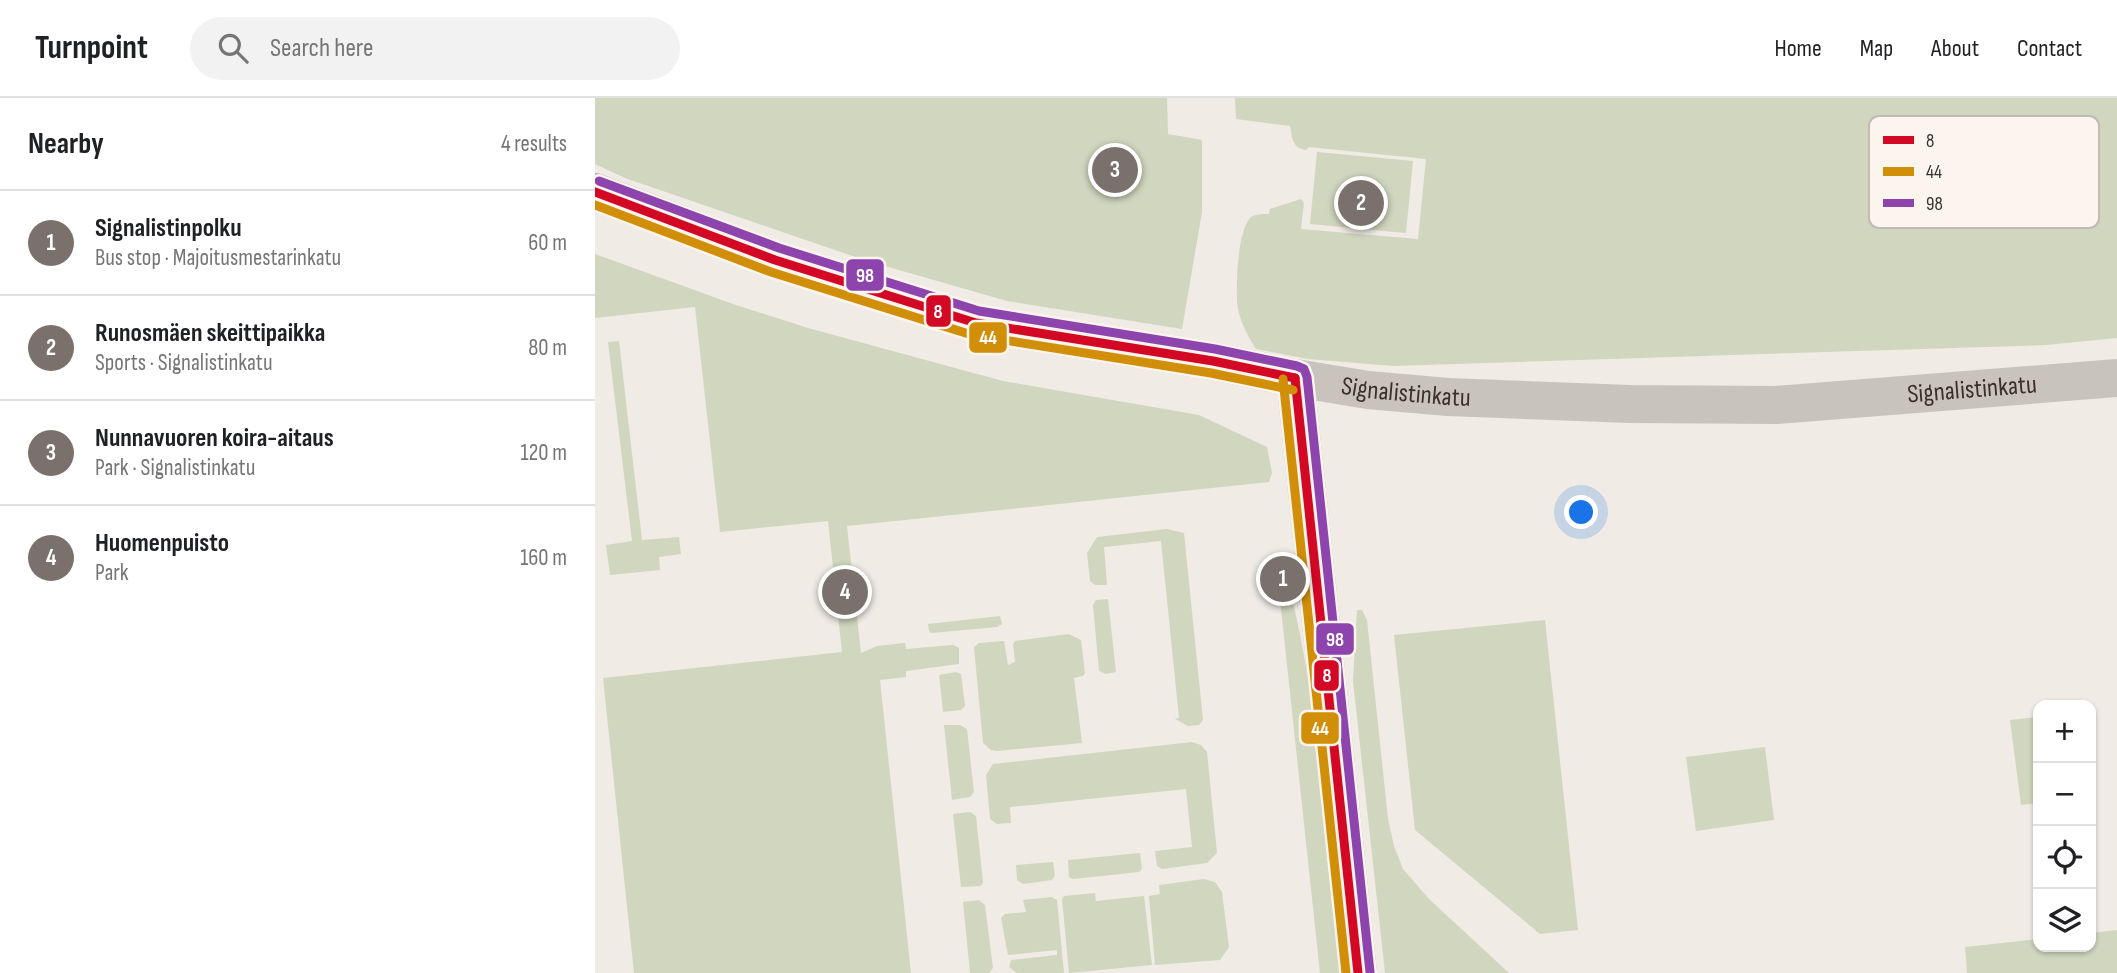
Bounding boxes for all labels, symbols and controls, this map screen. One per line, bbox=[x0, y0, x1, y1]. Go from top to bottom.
search box bbox=[190, 17, 680, 80]
text: Turnpoint bbox=[35, 28, 148, 68]
icon: search bbox=[214, 29, 252, 67]
text: Search here bbox=[270, 33, 373, 64]
text: Home bbox=[1774, 34, 1822, 63]
text: Map bbox=[1860, 34, 1893, 63]
text: About bbox=[1931, 34, 1979, 63]
text: Contact bbox=[2017, 34, 2082, 63]
legend bbox=[1869, 116, 2099, 228]
text: Nearby bbox=[28, 126, 104, 162]
text: 4 results bbox=[501, 130, 567, 158]
text: 8 bbox=[1926, 130, 1934, 153]
pin: 3 bbox=[1092, 144, 1138, 196]
text: 44 bbox=[1926, 161, 1942, 184]
pin: 2 bbox=[1338, 177, 1384, 229]
text: 98 bbox=[1926, 193, 1943, 216]
text: Signalistinpolku bbox=[95, 213, 242, 244]
text: 1 bbox=[46, 229, 56, 257]
text: 60 m bbox=[528, 229, 567, 257]
text: Bus stop · Majoitusmestarinkatu bbox=[95, 244, 341, 272]
line badge: 98 bbox=[845, 258, 885, 292]
text: 98 bbox=[856, 265, 874, 288]
line badge: 8 bbox=[925, 294, 952, 328]
text: 8 bbox=[934, 301, 943, 324]
text: Runosmäen skeittipaikka bbox=[95, 318, 325, 349]
line badge: 44 bbox=[968, 321, 1008, 354]
text: 44 bbox=[979, 327, 997, 350]
text: 2 bbox=[46, 334, 56, 362]
text: 80 m bbox=[528, 334, 567, 362]
text: Sports · Signalistinkatu bbox=[95, 349, 273, 377]
street label: Signalistinkatu bbox=[1906, 369, 2038, 410]
street label: Signalistinkatu bbox=[1339, 370, 1471, 413]
text: Nunnavuoren koira-aitaus bbox=[95, 423, 334, 454]
text: 3 bbox=[46, 439, 56, 467]
text: 120 m bbox=[521, 439, 567, 467]
text: Park · Signalistinkatu bbox=[95, 454, 255, 482]
your location bbox=[1564, 495, 1598, 529]
text: Huomenpuisto bbox=[95, 528, 229, 559]
text: 4 bbox=[46, 544, 56, 572]
text: 160 m bbox=[520, 544, 567, 572]
pin: 1 bbox=[1260, 553, 1306, 605]
text: Park bbox=[95, 559, 129, 587]
pin: 4 bbox=[822, 566, 868, 618]
line badge: 98 bbox=[1315, 622, 1355, 656]
text: 98 bbox=[1326, 629, 1344, 652]
line badge: 8 bbox=[1313, 659, 1340, 692]
text: 8 bbox=[1323, 665, 1332, 688]
map controls bbox=[2033, 700, 2096, 952]
button: + bbox=[2033, 700, 2096, 763]
line badge: 44 bbox=[1300, 711, 1340, 745]
text: 44 bbox=[1311, 718, 1329, 741]
button: − bbox=[2033, 763, 2096, 826]
button: locate bbox=[2033, 826, 2096, 889]
button: layers bbox=[2033, 889, 2096, 952]

